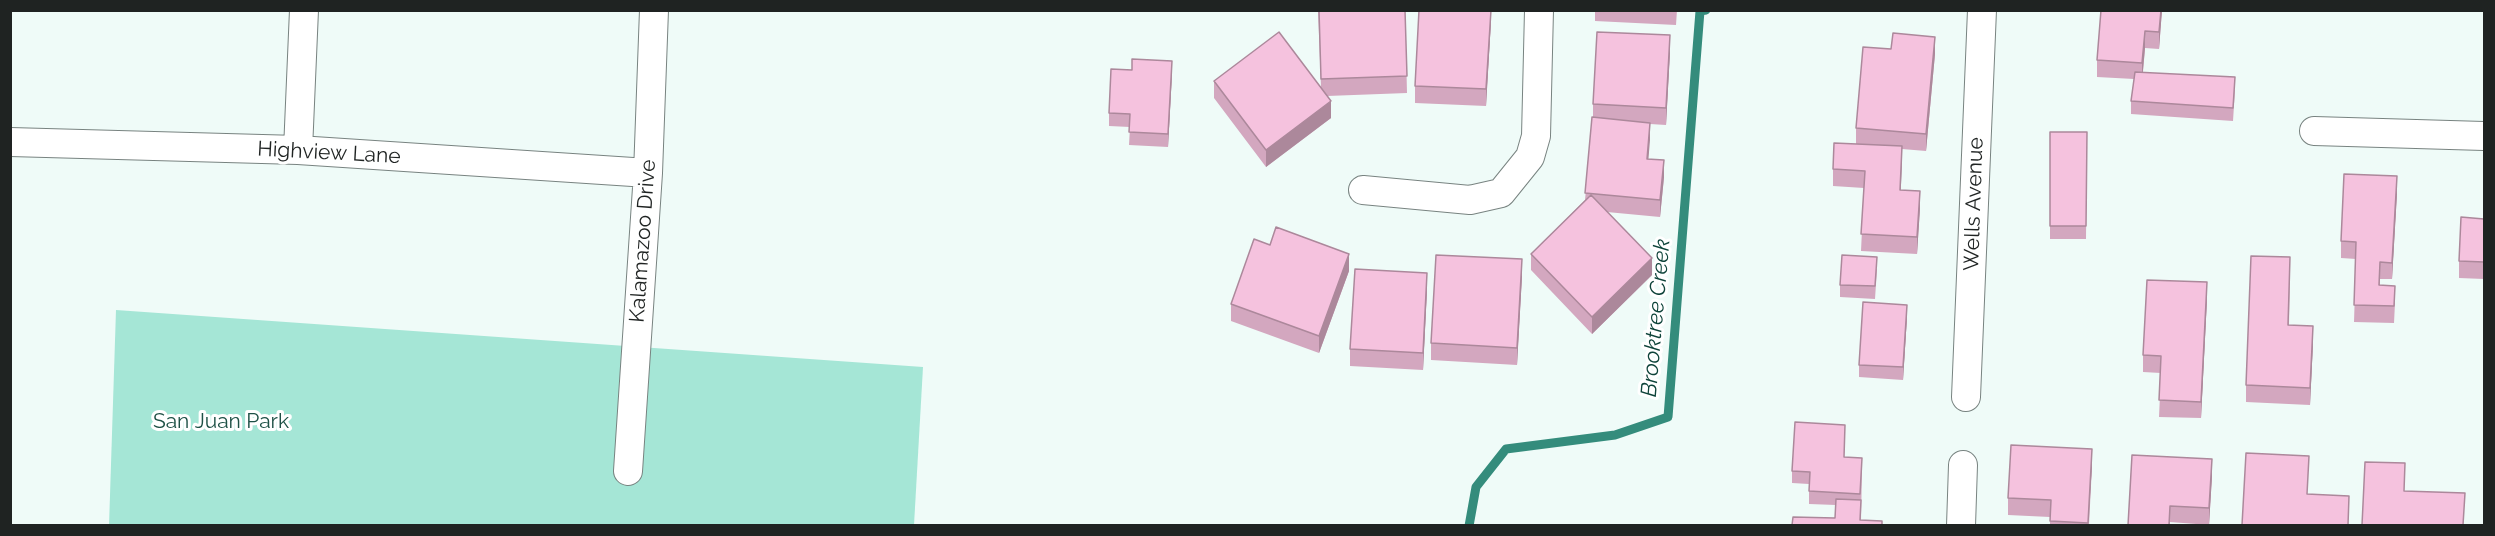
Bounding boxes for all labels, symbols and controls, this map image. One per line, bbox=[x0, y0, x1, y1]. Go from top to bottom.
street label: Highview Lane bbox=[257, 137, 401, 169]
street label: Wells Avenue bbox=[1959, 137, 1989, 271]
street label: Kalamazoo Drive bbox=[625, 159, 661, 323]
water label: Brooktree Creek bbox=[1636, 238, 1676, 398]
park label: San Juan Park bbox=[153, 409, 289, 435]

